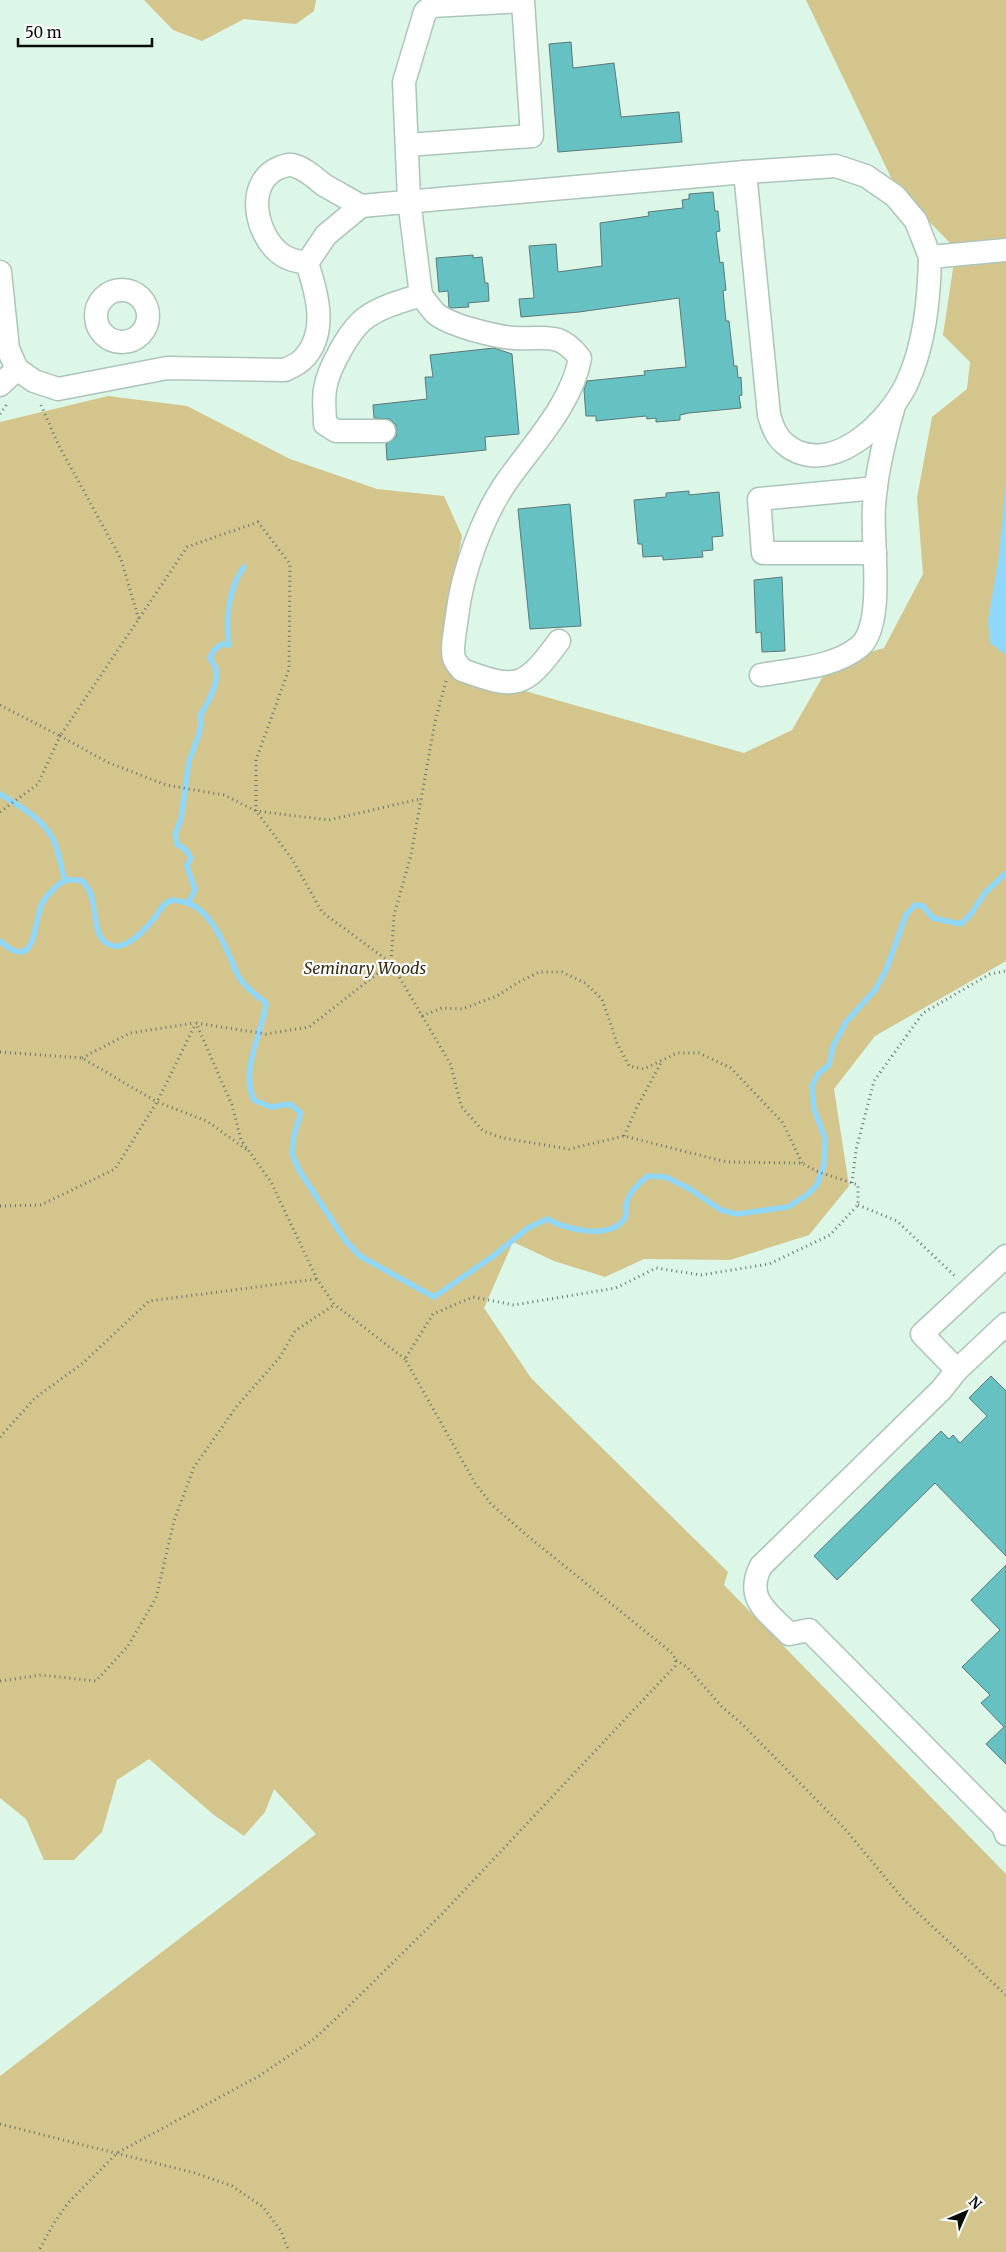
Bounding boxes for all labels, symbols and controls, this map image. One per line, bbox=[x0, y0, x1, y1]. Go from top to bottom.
scale bar bbox=[18, 15, 151, 47]
text: 50 m bbox=[25, 23, 62, 42]
park label: Seminary Woods bbox=[304, 958, 427, 978]
north arrow bbox=[941, 2187, 991, 2237]
text: N bbox=[965, 2193, 985, 2213]

